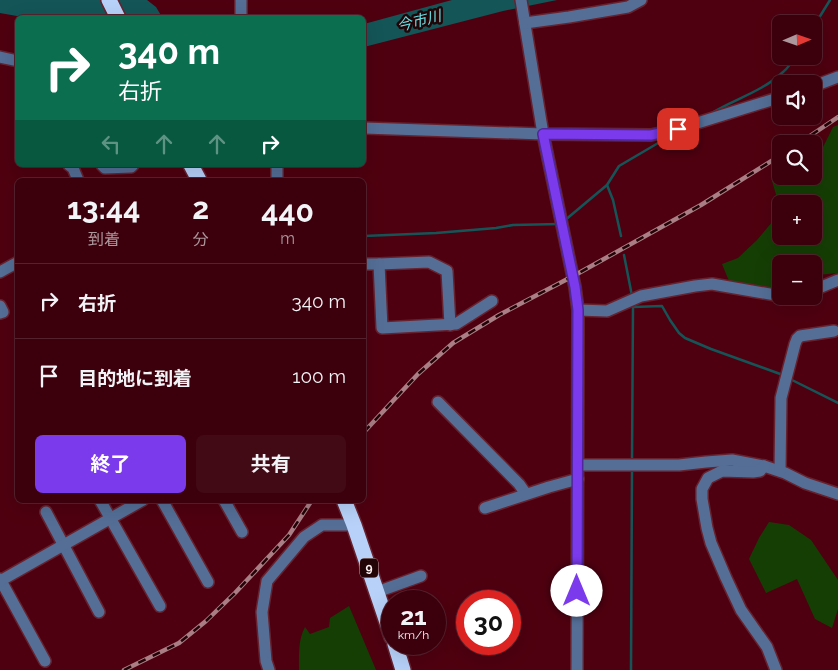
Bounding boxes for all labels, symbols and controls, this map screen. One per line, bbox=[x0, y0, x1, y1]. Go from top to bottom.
water label: 今市川 bbox=[395, 6, 445, 35]
north arrow bbox=[772, 15, 822, 65]
map controls bbox=[772, 15, 822, 305]
text: 340 m bbox=[118, 31, 220, 72]
icon: right bbox=[35, 35, 100, 100]
button: sound bbox=[772, 75, 822, 125]
text: 右折 bbox=[118, 78, 162, 104]
pin bbox=[657, 108, 699, 150]
icon: arrive bbox=[664, 115, 692, 143]
icon: left bbox=[97, 130, 125, 158]
icon: ahead bbox=[150, 130, 178, 158]
icon: ahead bbox=[203, 130, 231, 158]
icon: right bbox=[256, 130, 284, 158]
button: search bbox=[772, 135, 822, 185]
text: 13:44 bbox=[67, 191, 140, 226]
text: 2 bbox=[192, 191, 209, 226]
text: 440 bbox=[261, 194, 314, 229]
button: + bbox=[772, 195, 822, 245]
text: m bbox=[280, 229, 295, 248]
text: 到着 bbox=[88, 230, 120, 249]
text: 分 bbox=[193, 230, 209, 249]
button: − bbox=[772, 255, 822, 305]
icon: right bbox=[35, 287, 63, 315]
text: 340 m bbox=[292, 290, 346, 312]
text: 右折 bbox=[78, 292, 116, 314]
icon: arrive bbox=[35, 362, 63, 390]
text: 100 m bbox=[292, 365, 346, 387]
text: 目的地に到着 bbox=[78, 367, 192, 389]
button: 終了 bbox=[35, 435, 186, 493]
button: 共有 bbox=[196, 435, 346, 493]
road number: 9 bbox=[360, 558, 378, 578]
position arrow bbox=[550, 564, 602, 616]
speed limit sign: 30 bbox=[456, 590, 521, 655]
text: 21 bbox=[400, 601, 427, 631]
text: km/h bbox=[398, 628, 429, 642]

